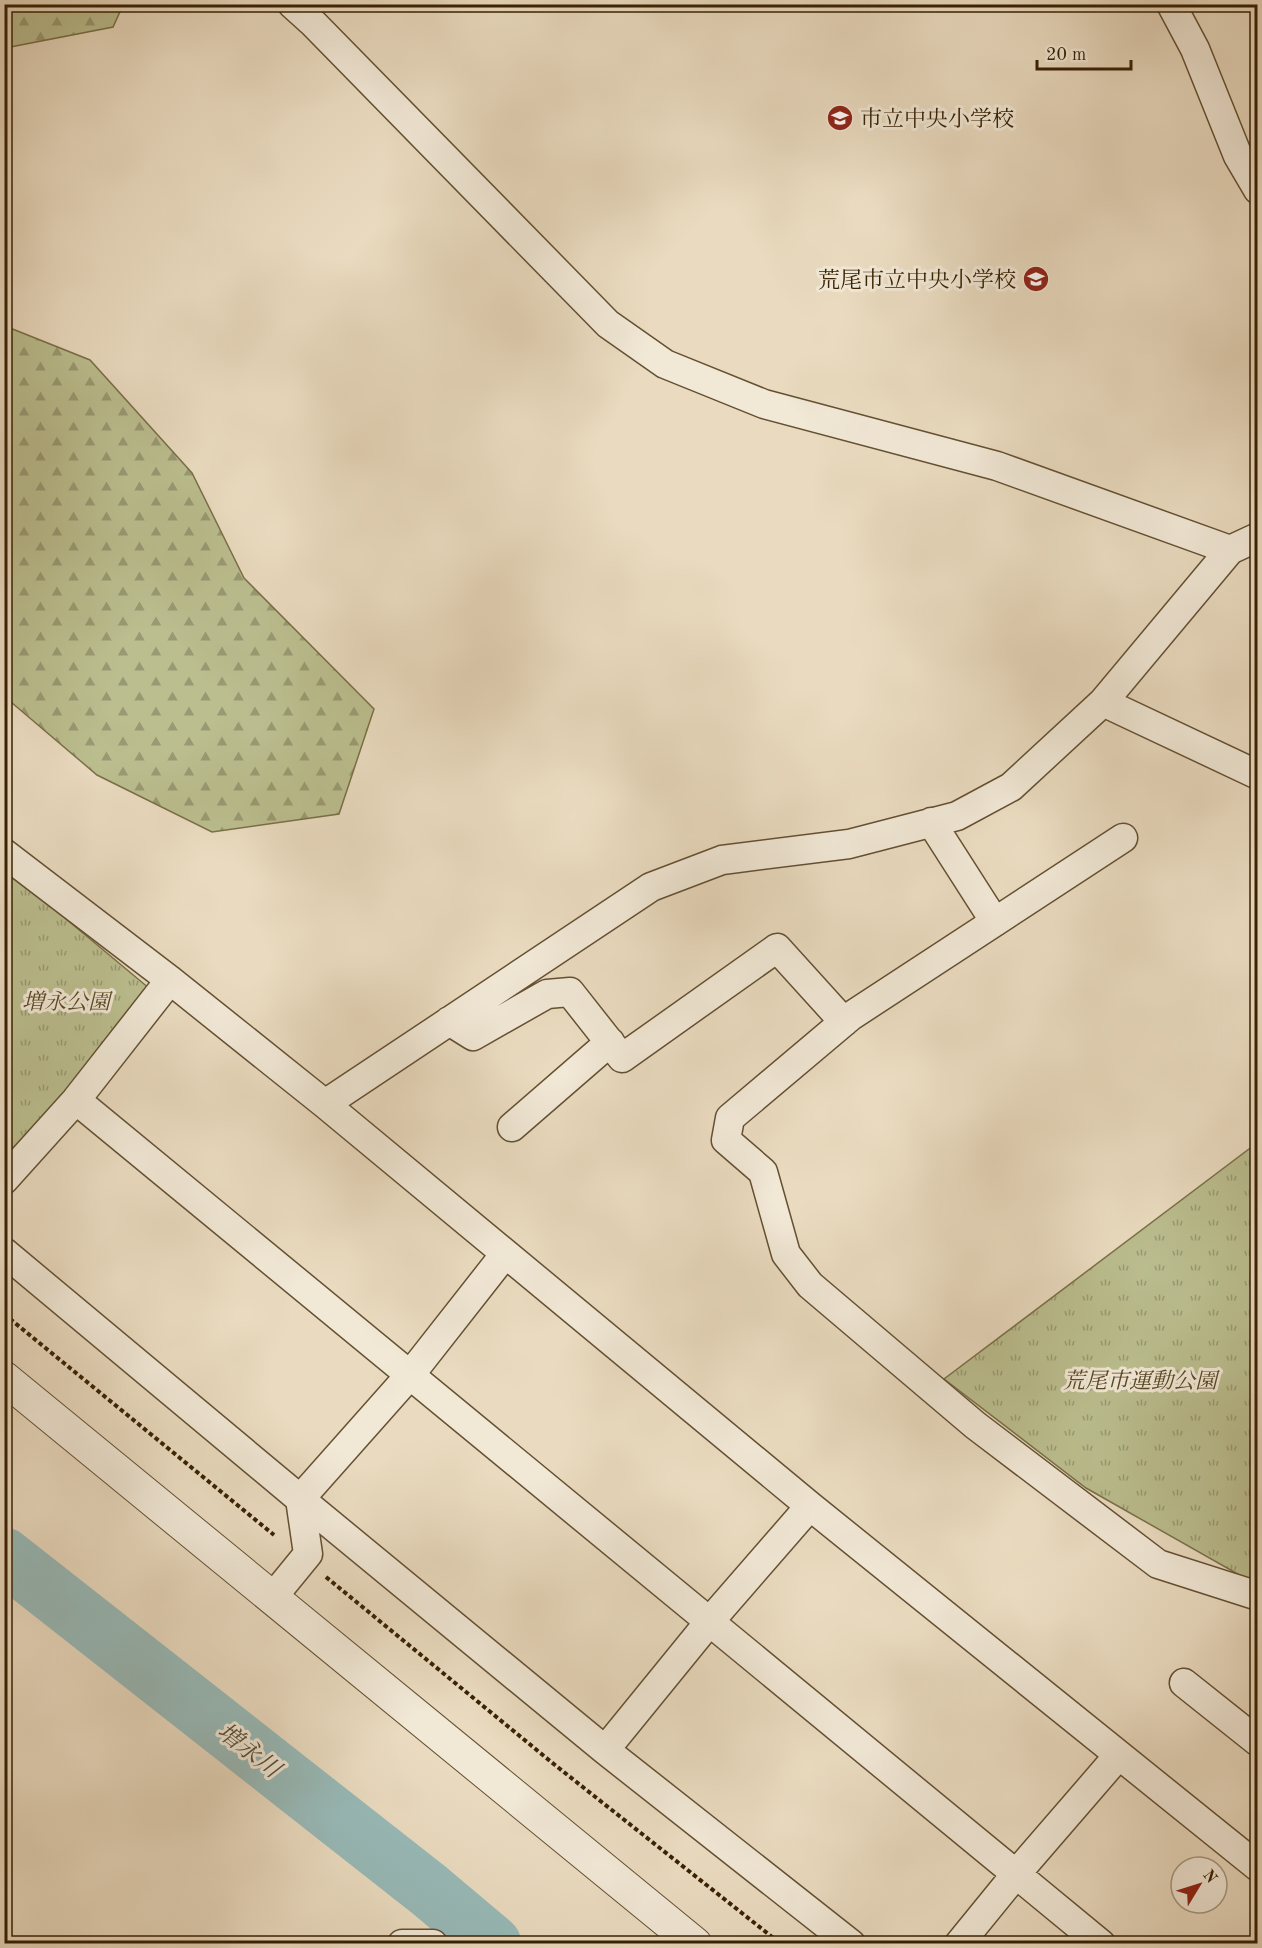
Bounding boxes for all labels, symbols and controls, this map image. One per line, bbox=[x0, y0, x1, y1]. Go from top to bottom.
scale bar bbox=[1037, 33, 1132, 71]
text: 20 m bbox=[1046, 46, 1086, 64]
school or university icon: 市立中央小学校 bbox=[825, 103, 855, 133]
place label: 市立中央小学校 bbox=[860, 107, 1014, 131]
school or university icon: 荒尾市立中央小学校 bbox=[1021, 264, 1051, 294]
place label: 荒尾市立中央小学校 bbox=[818, 268, 1016, 292]
park label: 増永公園 bbox=[22, 990, 113, 1014]
park label: 荒尾市運動公園 bbox=[1063, 1369, 1220, 1393]
water label: 増永川 bbox=[212, 1718, 288, 1785]
north arrow bbox=[1169, 1855, 1229, 1915]
text: N bbox=[1199, 1867, 1220, 1887]

